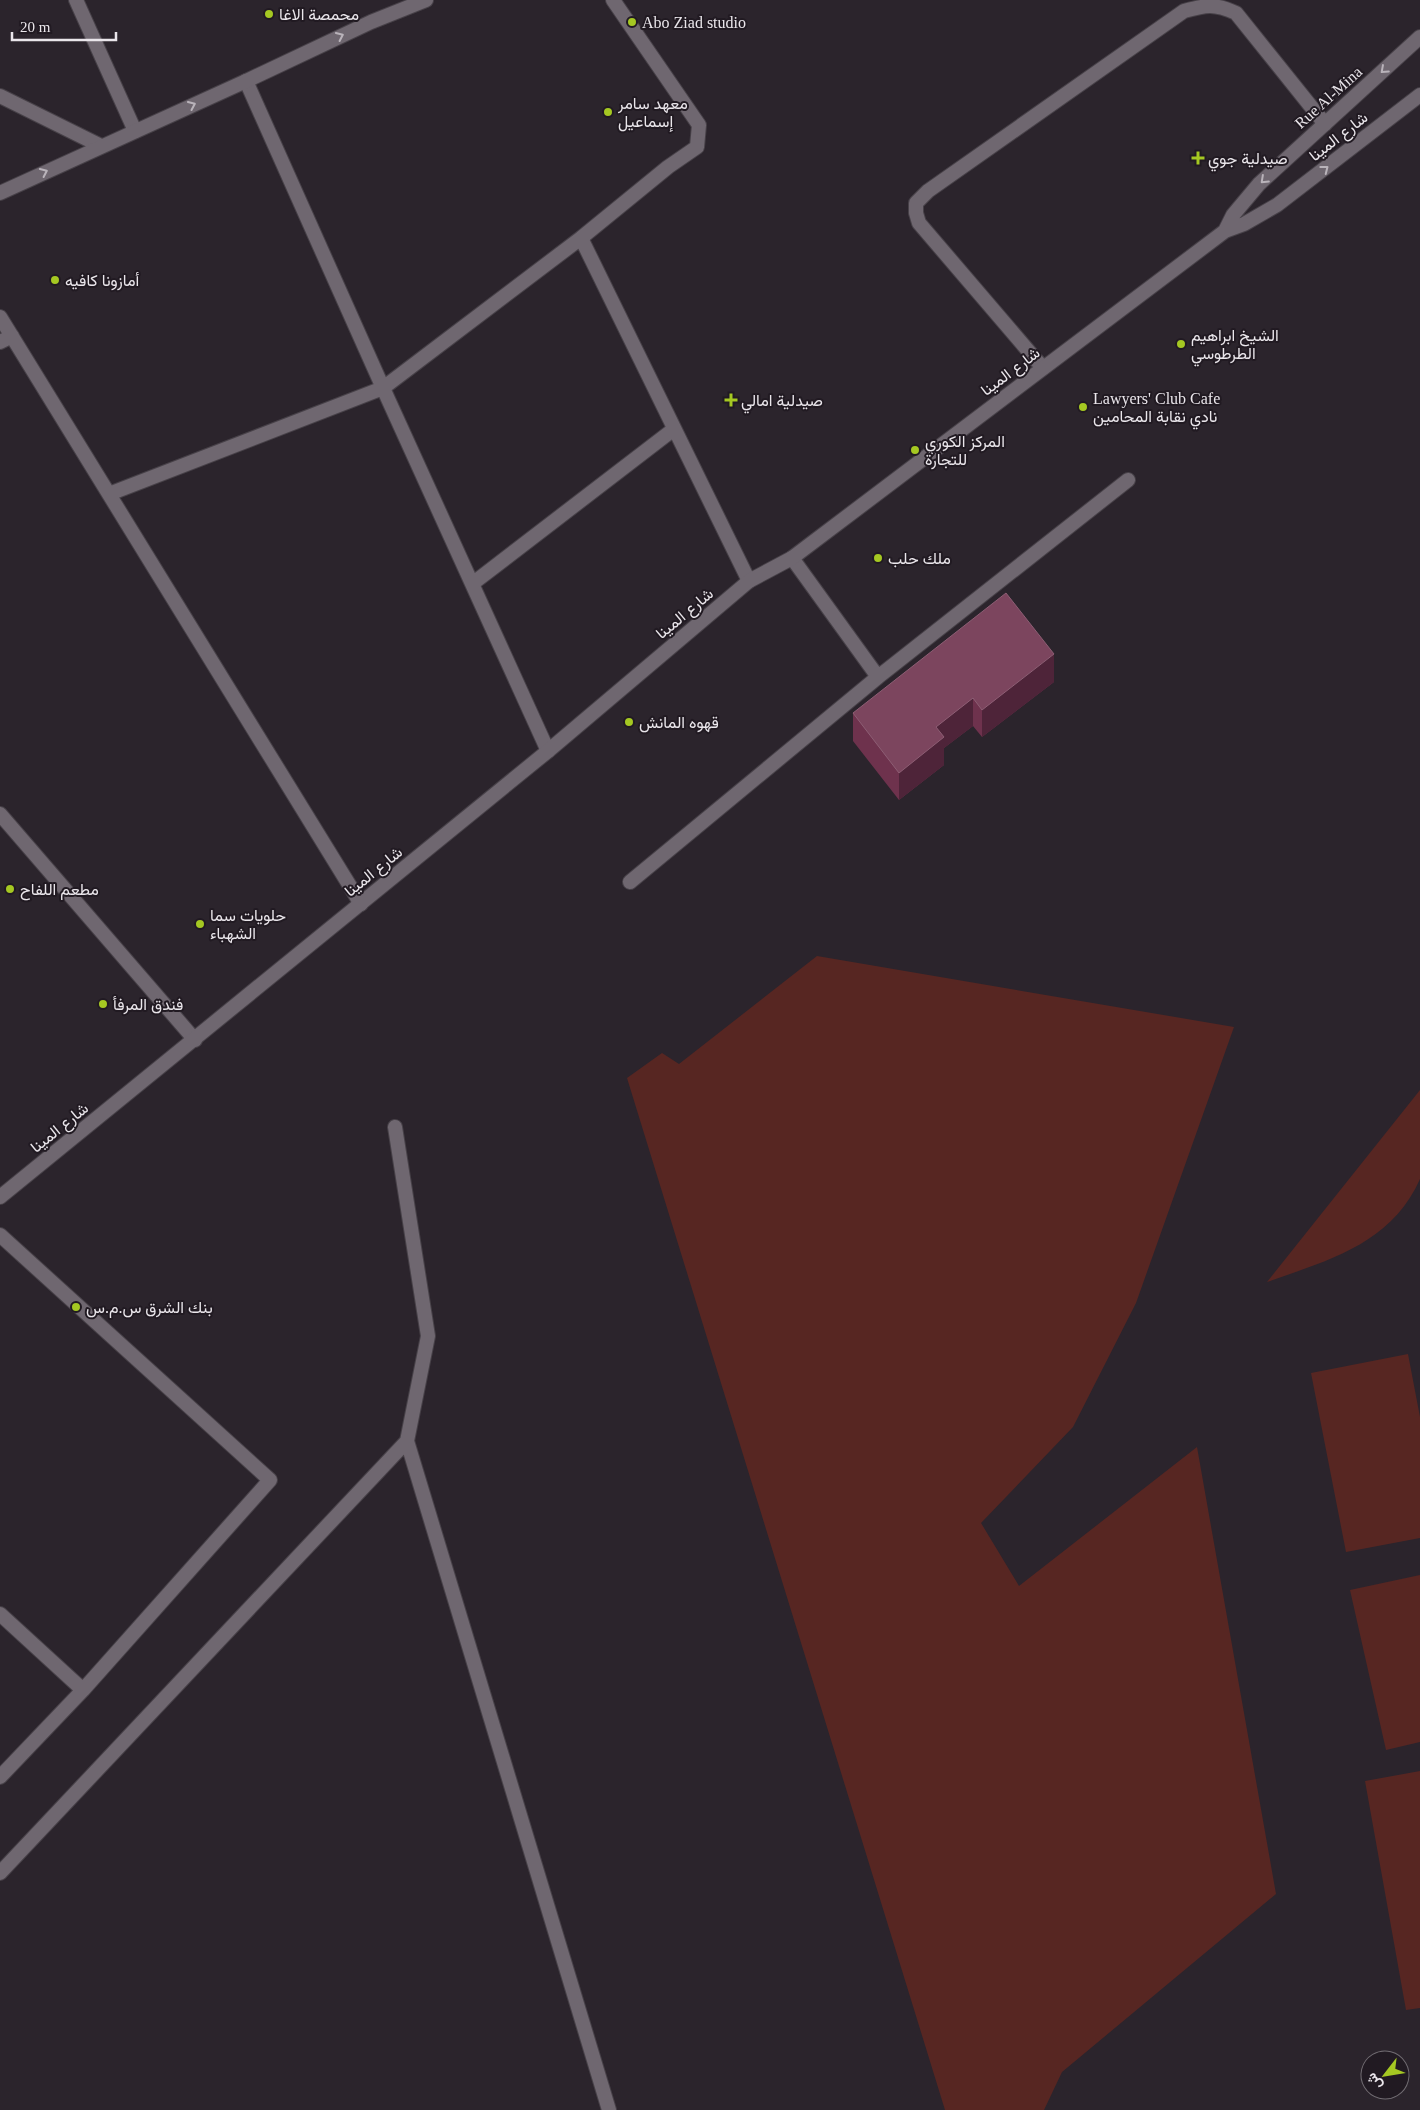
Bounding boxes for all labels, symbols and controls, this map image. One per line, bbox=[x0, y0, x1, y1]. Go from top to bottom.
place label: محمصة الاغا bbox=[279, 6, 359, 23]
marker: محمصة الاغا bbox=[263, 8, 275, 20]
scale bar bbox=[12, 10, 116, 42]
place label: Abo Ziad studio bbox=[642, 14, 746, 31]
marker: Abo Ziad studio bbox=[626, 16, 638, 28]
text: 20 m bbox=[20, 19, 51, 35]
one-way arrow bbox=[334, 33, 343, 43]
street label: Rue Al-Mina bbox=[1291, 63, 1365, 132]
one-way arrow bbox=[1380, 64, 1389, 73]
place label: معهد سامر إسماعيل bbox=[617, 95, 688, 132]
one-way arrow bbox=[187, 101, 196, 111]
marker: معهد سامر إسماعيل bbox=[602, 106, 614, 118]
street label: شارع المينا bbox=[1306, 108, 1373, 167]
place label: صيدلية جوي bbox=[1208, 150, 1288, 172]
marker: صيدلية جوي bbox=[1192, 152, 1204, 164]
one-way arrow bbox=[1319, 166, 1328, 174]
one-way arrow bbox=[39, 168, 48, 178]
one-way arrow bbox=[1261, 174, 1270, 183]
place label: أمازونا كافيه bbox=[65, 272, 140, 291]
marker: أمازونا كافيه bbox=[49, 274, 61, 286]
place label: الشيخ ابراهيم الطرطوسي bbox=[1191, 327, 1279, 367]
marker: الشيخ ابراهيم الطرطوسي bbox=[1175, 338, 1187, 350]
street label: شارع المينا bbox=[978, 344, 1045, 401]
place label: Lawyers' Club Cafe نادي نقابة المحامين bbox=[1093, 390, 1220, 430]
place label: صيدلية امالي bbox=[741, 392, 823, 414]
marker: صيدلية امالي bbox=[725, 394, 737, 406]
marker: Lawyers' Club Cafe نادي نقابة المحامين bbox=[1077, 401, 1089, 413]
place label: المركز الكوري للتجارة bbox=[925, 433, 1005, 470]
marker: المركز الكوري للتجارة bbox=[909, 444, 921, 456]
place label: ملك حلب bbox=[888, 550, 951, 568]
marker: ملك حلب bbox=[872, 552, 884, 564]
street label: شارع المينا bbox=[652, 585, 718, 644]
place label: قهوه المانش bbox=[639, 714, 719, 733]
marker: قهوه المانش bbox=[623, 716, 635, 728]
street label: شارع المينا bbox=[341, 843, 407, 902]
place label: مطعم اللفاح bbox=[20, 881, 99, 901]
marker: مطعم اللفاح bbox=[4, 883, 16, 895]
place label: حلويات سما الشهباء bbox=[210, 907, 286, 944]
marker: حلويات سما الشهباء bbox=[194, 918, 206, 930]
place label: فندق المرفأ bbox=[113, 996, 183, 1015]
marker: فندق المرفأ bbox=[97, 998, 109, 1010]
street label: شارع المينا bbox=[27, 1099, 93, 1158]
place label: بنك الشرق س.م.س bbox=[86, 1299, 213, 1318]
marker: بنك الشرق س.م.س bbox=[70, 1301, 82, 1313]
north arrow bbox=[1360, 2050, 1410, 2100]
text: ش bbox=[1363, 2070, 1386, 2093]

